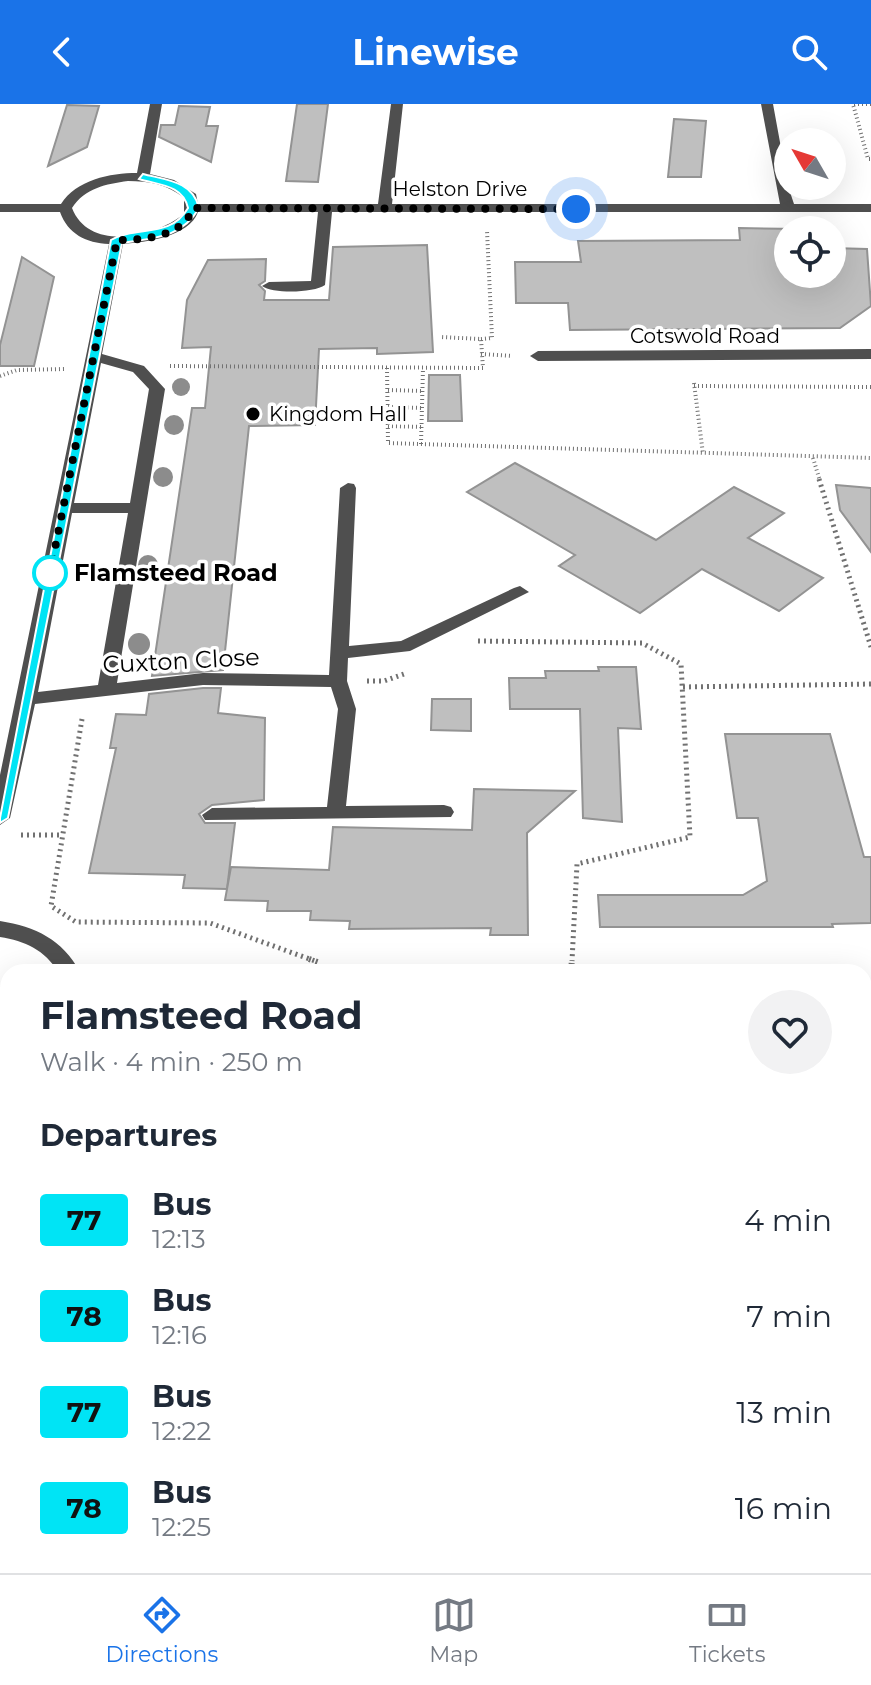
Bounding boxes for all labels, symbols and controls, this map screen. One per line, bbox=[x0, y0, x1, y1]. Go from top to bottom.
icon: back bbox=[40, 30, 84, 74]
text: Linewise bbox=[352, 30, 519, 74]
icon: search bbox=[787, 30, 831, 74]
north arrow bbox=[774, 128, 846, 200]
map controls bbox=[774, 128, 846, 288]
street label: Helston Drive bbox=[393, 177, 527, 201]
your location bbox=[556, 189, 596, 229]
button: locate bbox=[774, 216, 846, 288]
street label: Cotswold Road bbox=[630, 324, 780, 348]
place label: Kingdom Hall bbox=[269, 402, 407, 426]
marker: Kingdom Hall bbox=[244, 405, 262, 423]
marker: Flamsteed Road bbox=[33, 556, 67, 590]
place label: Flamsteed Road bbox=[74, 558, 278, 587]
street label: Cuxton Close bbox=[102, 642, 260, 679]
button: heart bbox=[748, 990, 832, 1074]
text: Flamsteed Road bbox=[40, 992, 362, 1039]
text: Walk · 4 min · 250 m bbox=[40, 1046, 303, 1078]
text: Departures bbox=[40, 1117, 217, 1154]
text: Bus bbox=[152, 1186, 212, 1223]
text: 4 min bbox=[744, 1202, 832, 1239]
text: 77 bbox=[67, 1203, 101, 1237]
text: 12:13 bbox=[152, 1223, 206, 1255]
text: Bus bbox=[152, 1282, 212, 1319]
text: 7 min bbox=[746, 1298, 832, 1335]
text: 78 bbox=[66, 1299, 102, 1333]
text: 12:16 bbox=[152, 1319, 207, 1351]
text: Bus bbox=[152, 1378, 212, 1415]
text: 13 min bbox=[736, 1394, 832, 1431]
text: 77 bbox=[67, 1395, 101, 1429]
text: 12:22 bbox=[152, 1415, 211, 1447]
text: Bus bbox=[152, 1474, 212, 1511]
text: 16 min bbox=[735, 1490, 832, 1527]
text: 78 bbox=[66, 1491, 102, 1525]
text: 12:25 bbox=[152, 1511, 211, 1543]
tab: Directions bbox=[105, 1593, 218, 1668]
tab: Map bbox=[429, 1593, 478, 1668]
tab: Tickets bbox=[689, 1593, 765, 1668]

